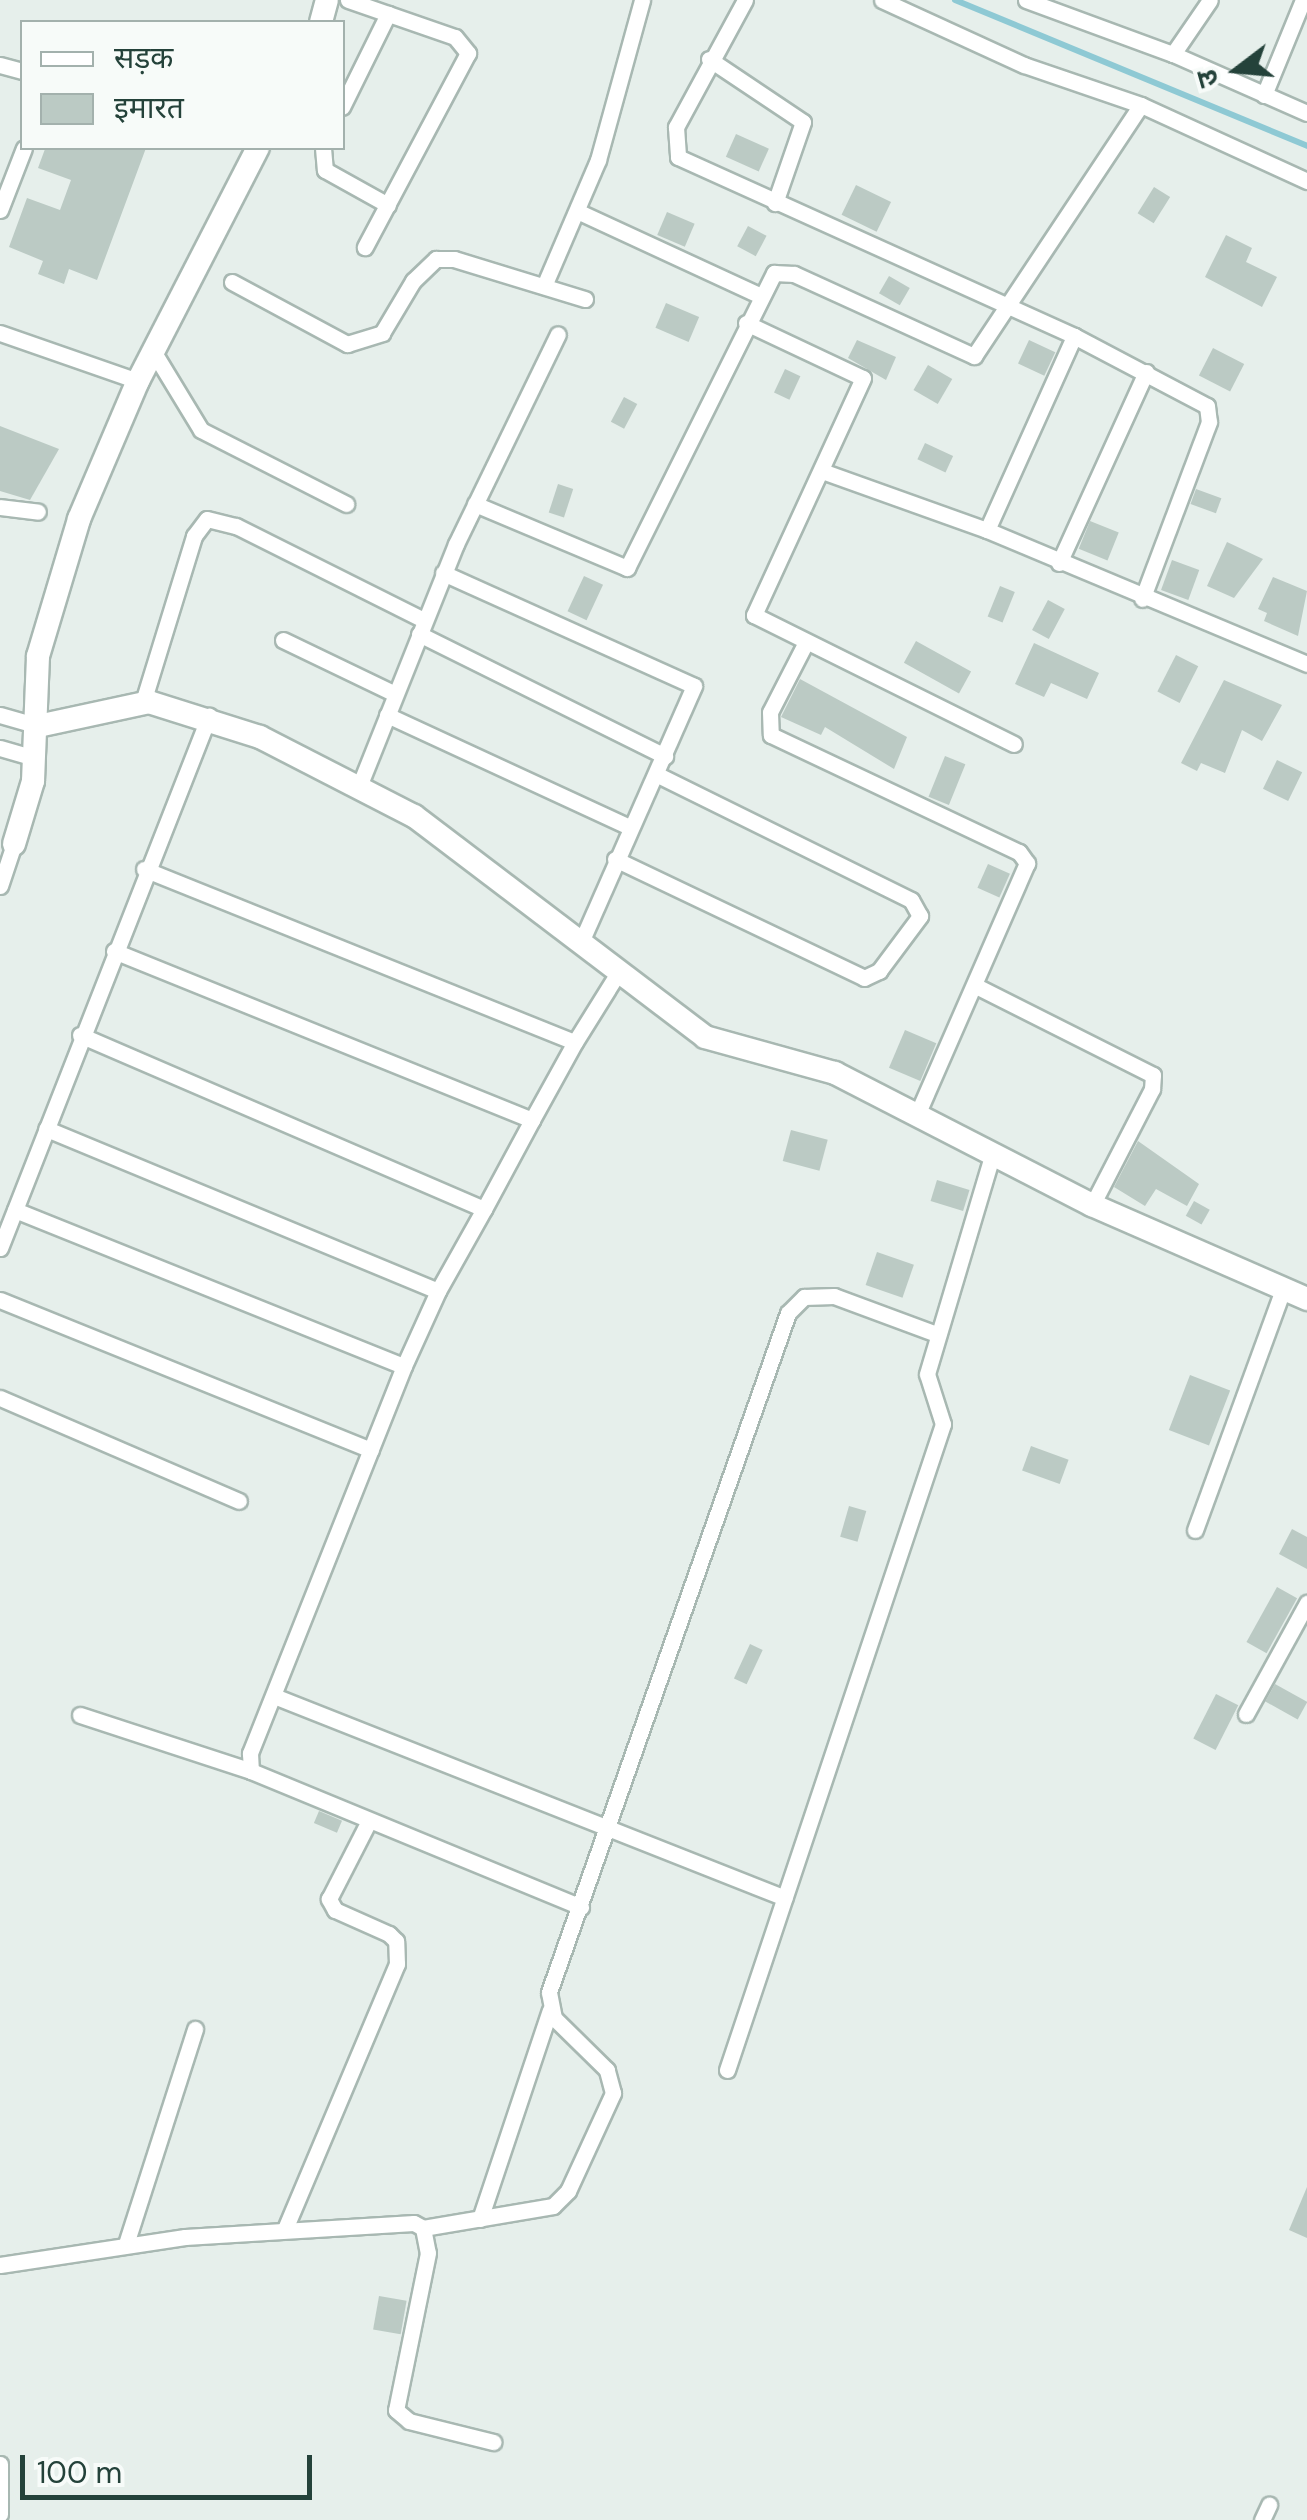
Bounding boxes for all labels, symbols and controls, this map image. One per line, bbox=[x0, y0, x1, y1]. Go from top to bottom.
legend bbox=[20, 20, 345, 150]
north arrow bbox=[1187, 20, 1287, 120]
text: सड़क bbox=[114, 38, 173, 77]
text: उ bbox=[1188, 65, 1228, 91]
text: इमारत bbox=[114, 88, 184, 127]
scale bar bbox=[25, 2435, 318, 2497]
text: 100 m bbox=[37, 2453, 122, 2492]

